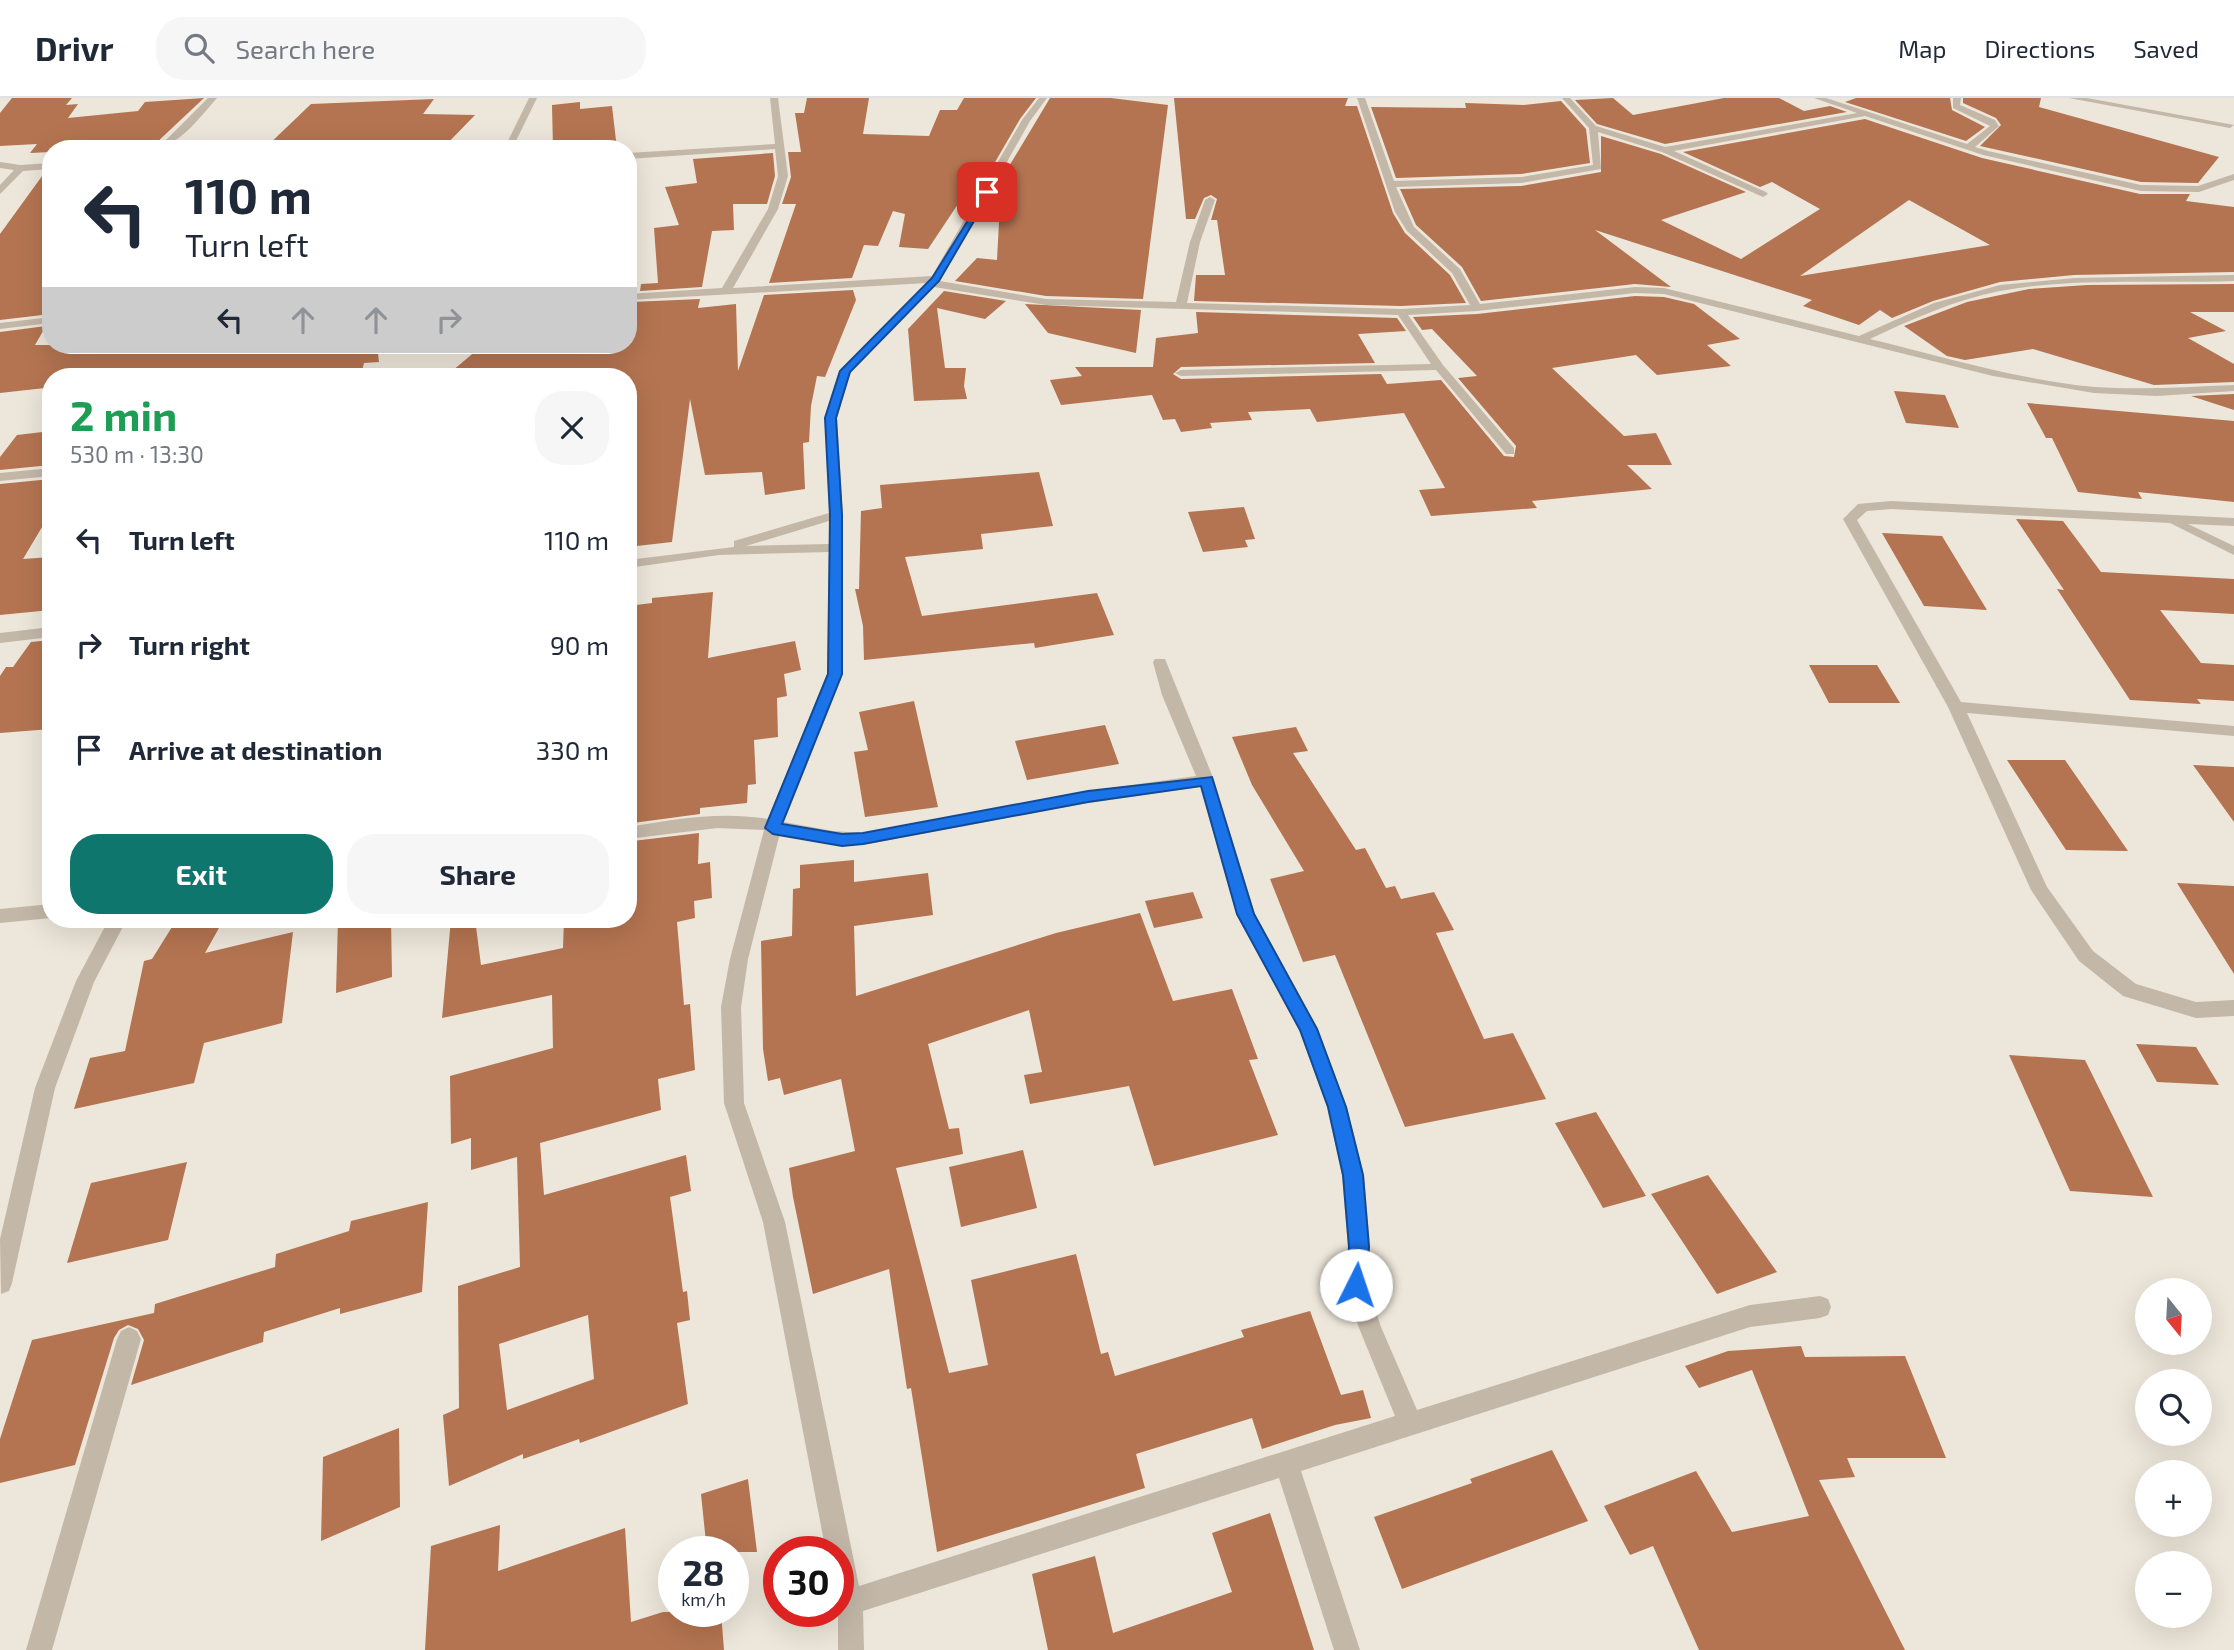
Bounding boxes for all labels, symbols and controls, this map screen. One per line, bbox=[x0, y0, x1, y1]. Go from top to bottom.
search box bbox=[156, 17, 646, 80]
text: Drivr bbox=[35, 28, 114, 68]
icon: search bbox=[180, 29, 218, 67]
text: Search here bbox=[236, 33, 375, 64]
text: Map bbox=[1898, 34, 1946, 63]
text: Directions bbox=[1984, 34, 2095, 63]
text: Saved bbox=[2133, 34, 2199, 63]
pin bbox=[957, 162, 1017, 222]
text: 110 m bbox=[185, 165, 312, 224]
icon: left bbox=[70, 168, 161, 259]
icon: arrive bbox=[968, 173, 1006, 211]
text: Turn left bbox=[185, 225, 309, 263]
icon: left bbox=[211, 301, 249, 339]
icon: ahead bbox=[284, 301, 322, 339]
icon: ahead bbox=[357, 301, 395, 339]
icon: right bbox=[430, 301, 468, 339]
text: 2 min bbox=[70, 389, 177, 439]
button: close bbox=[535, 391, 609, 465]
text: 530 m · 13:30 bbox=[70, 440, 204, 468]
icon: left bbox=[70, 521, 108, 559]
text: Turn left bbox=[129, 524, 235, 555]
text: 110 m bbox=[544, 524, 609, 555]
icon: right bbox=[70, 626, 108, 664]
text: Turn right bbox=[129, 629, 250, 660]
text: 90 m bbox=[550, 629, 609, 660]
icon: arrive bbox=[70, 731, 108, 769]
text: Arrive at destination bbox=[129, 734, 382, 765]
text: 330 m bbox=[536, 734, 609, 765]
button: Exit bbox=[70, 834, 333, 914]
button: Share bbox=[347, 834, 609, 914]
position arrow bbox=[1319, 1248, 1393, 1322]
north arrow bbox=[2135, 1278, 2212, 1354]
map controls bbox=[2135, 1278, 2212, 1628]
button: search bbox=[2135, 1369, 2212, 1446]
button: + bbox=[2135, 1460, 2212, 1537]
speed limit sign: 30 bbox=[763, 1536, 854, 1627]
text: 28 bbox=[682, 1551, 725, 1593]
button: − bbox=[2135, 1551, 2212, 1628]
text: km/h bbox=[681, 1588, 726, 1610]

